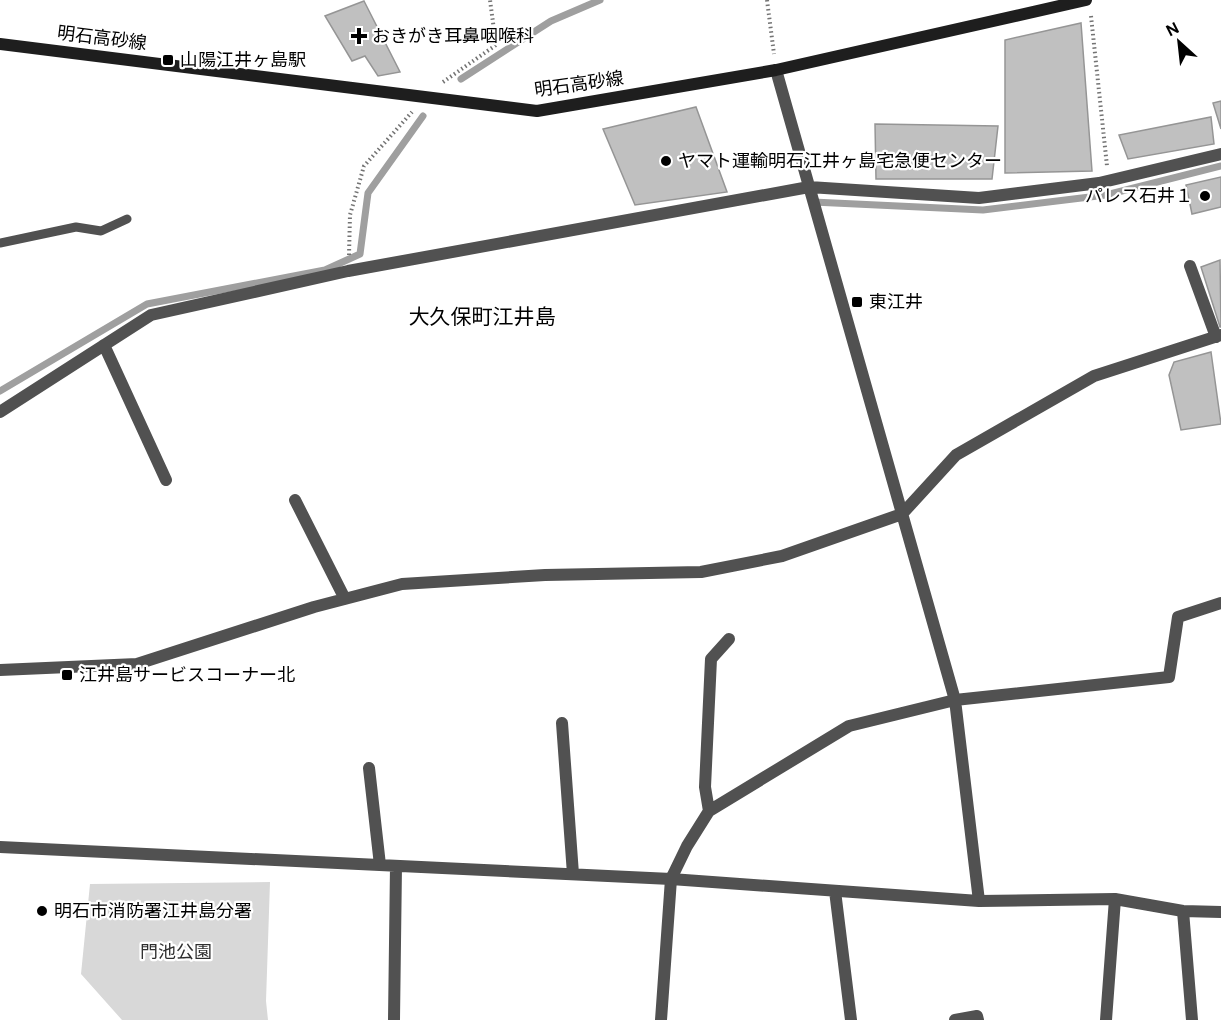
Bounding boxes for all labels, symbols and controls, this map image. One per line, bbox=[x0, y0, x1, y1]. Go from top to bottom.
north arrow bbox=[1149, 12, 1209, 72]
text: N bbox=[1162, 17, 1182, 41]
street label: 明石高砂線 bbox=[56, 21, 148, 55]
place label: おきがき耳鼻咽喉科 bbox=[372, 24, 534, 48]
marker: おきがき耳鼻咽喉科 bbox=[350, 27, 368, 45]
place label: 山陽江井ヶ島駅 bbox=[180, 48, 306, 72]
marker: 山陽江井ヶ島駅 bbox=[161, 53, 175, 67]
street label: 明石高砂線 bbox=[533, 66, 625, 102]
place label: ヤマト運輸明石江井ヶ島宅急便センター bbox=[678, 149, 1002, 173]
marker: ヤマト運輸明石江井ヶ島宅急便センター bbox=[659, 154, 673, 168]
place label: パレス石井１ bbox=[1085, 184, 1193, 208]
marker: パレス石井１ bbox=[1198, 189, 1212, 203]
place label: 東江井 bbox=[869, 290, 923, 314]
marker: 東江井 bbox=[850, 295, 864, 309]
district label: 大久保町江井島 bbox=[409, 303, 556, 331]
place label: 江井島サービスコーナー北 bbox=[79, 663, 295, 687]
marker: 江井島サービスコーナー北 bbox=[60, 668, 74, 682]
place label: 明石市消防署江井島分署 bbox=[54, 899, 252, 923]
marker: 明石市消防署江井島分署 bbox=[35, 904, 49, 918]
park label: 門池公園 bbox=[140, 940, 212, 964]

